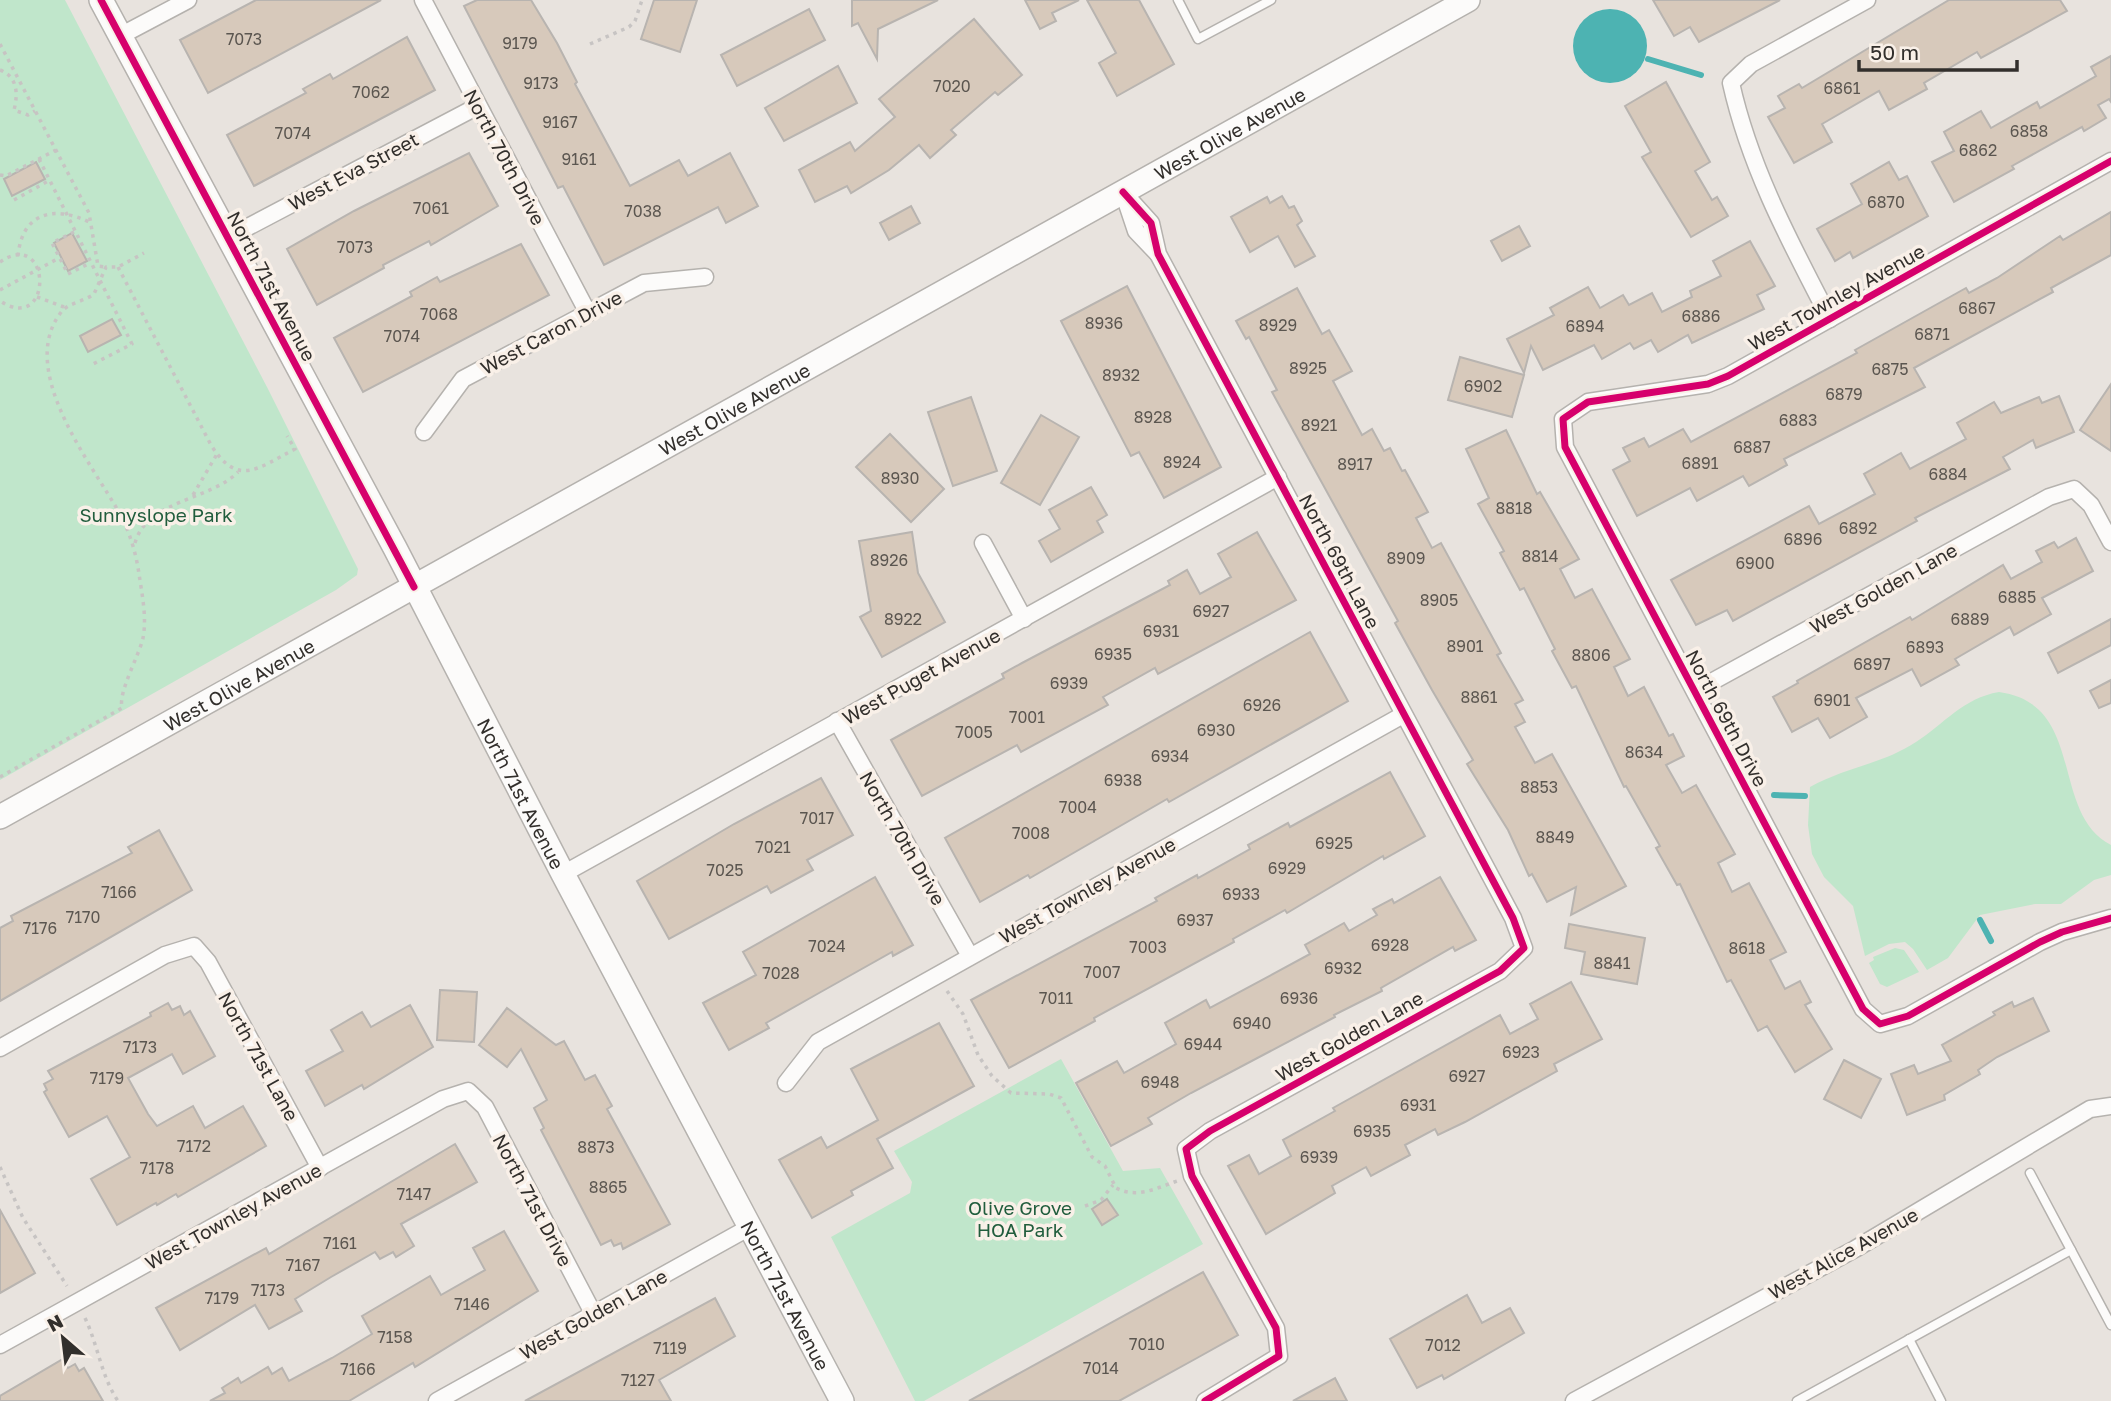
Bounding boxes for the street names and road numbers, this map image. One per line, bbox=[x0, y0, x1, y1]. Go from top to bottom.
street label: West Olive Avenue bbox=[1150, 82, 1309, 184]
street label: North 70th Drive bbox=[459, 85, 551, 229]
street label: West Eva Street bbox=[284, 127, 422, 215]
street label: North 71st Avenue bbox=[223, 207, 321, 365]
street label: West Townley Avenue bbox=[1744, 239, 1928, 355]
street label: West Caron Drive bbox=[476, 285, 626, 379]
street label: West Olive Avenue bbox=[654, 357, 814, 460]
street label: North 69th Lane bbox=[1295, 490, 1385, 632]
street label: West Golden Lane bbox=[1805, 538, 1961, 638]
street label: West Puget Avenue bbox=[838, 623, 1004, 729]
street label: West Olive Avenue bbox=[159, 633, 318, 735]
street label: North 69th Drive bbox=[1681, 646, 1773, 790]
street label: North 71st Avenue bbox=[473, 714, 570, 873]
street label: North 70th Drive bbox=[855, 767, 951, 909]
street label: West Townley Avenue bbox=[995, 832, 1179, 948]
street label: West Golden Lane bbox=[1271, 986, 1427, 1086]
street label: North 71st Lane bbox=[214, 988, 304, 1124]
street label: North 71st Drive bbox=[488, 1130, 578, 1270]
street label: West Townley Avenue bbox=[141, 1158, 325, 1274]
street label: West Alice Avenue bbox=[1764, 1202, 1922, 1304]
street label: North 71st Avenue bbox=[737, 1216, 835, 1374]
street label: West Golden Lane bbox=[515, 1264, 671, 1364]

